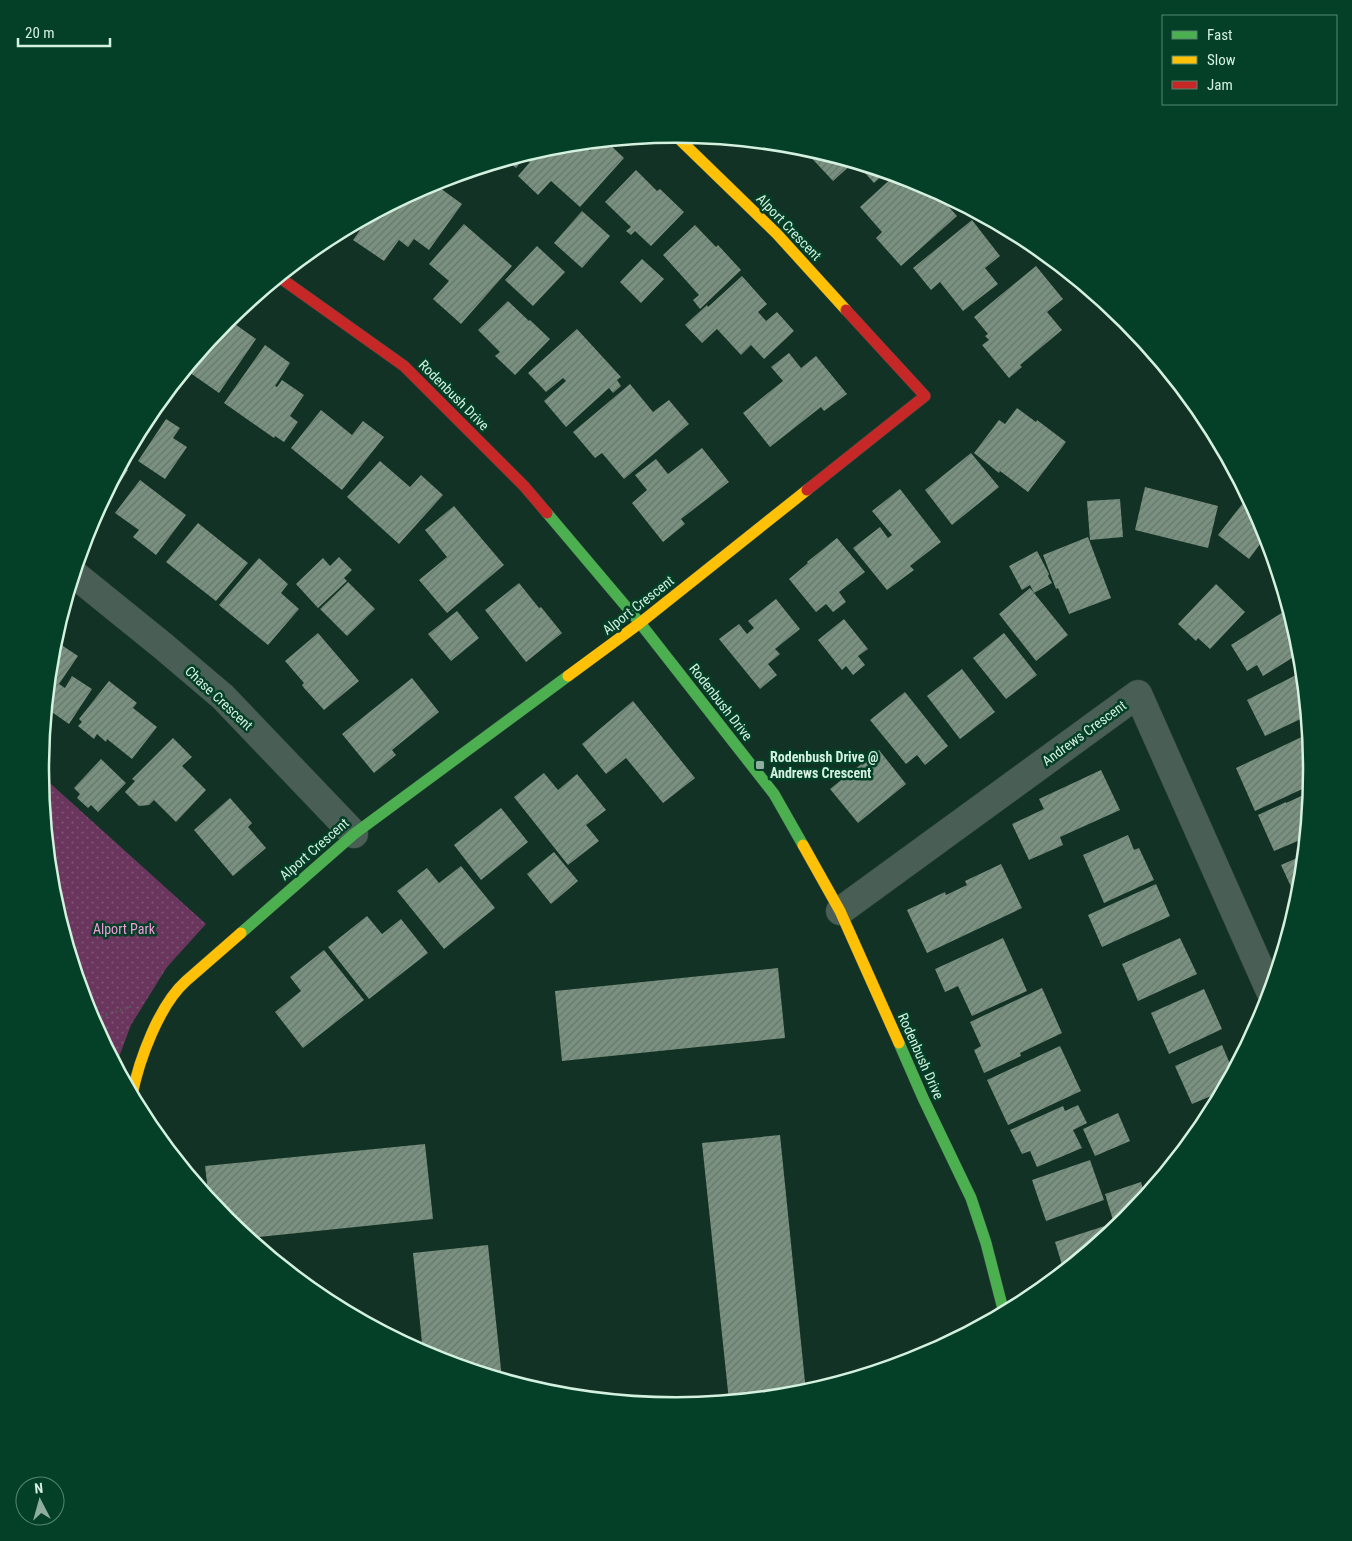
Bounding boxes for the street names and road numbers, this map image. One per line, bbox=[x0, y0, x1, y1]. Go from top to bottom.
street label: Alport Crescent bbox=[753, 190, 825, 264]
street label: Rodenbush Drive bbox=[416, 357, 493, 434]
street label: Alport Crescent bbox=[599, 572, 677, 638]
street label: Rodenbush Drive bbox=[686, 661, 756, 744]
street label: Chase Crescent bbox=[182, 663, 256, 733]
street label: Andrews Crescent bbox=[1039, 697, 1129, 769]
street label: Alport Crescent bbox=[276, 815, 352, 883]
street label: Rodenbush Drive bbox=[895, 1010, 947, 1102]

